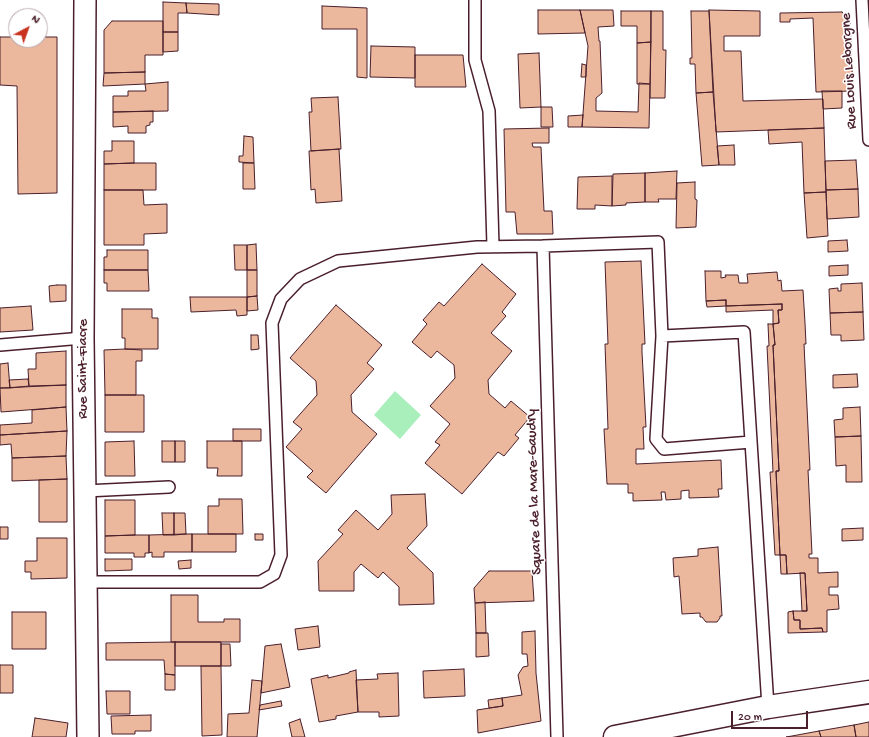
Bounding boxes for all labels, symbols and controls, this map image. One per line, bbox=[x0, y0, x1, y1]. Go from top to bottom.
north arrow bbox=[8, 8, 48, 48]
street label: Rue Louis Leborgne bbox=[838, 12, 862, 130]
text: N bbox=[29, 13, 42, 27]
street label: Rue Saint-Fiacre bbox=[75, 319, 93, 419]
street label: Square de la Mare-Gaudry bbox=[523, 409, 547, 575]
scale bar bbox=[733, 703, 810, 729]
text: 20 m bbox=[738, 711, 762, 725]

